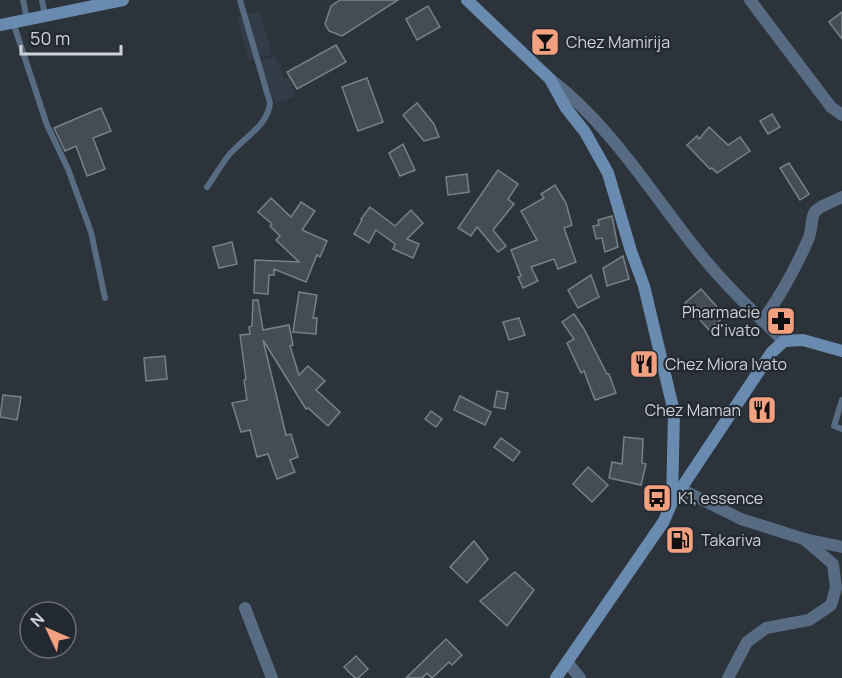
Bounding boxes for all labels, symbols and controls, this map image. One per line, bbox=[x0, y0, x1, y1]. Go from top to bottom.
scale bar bbox=[21, 18, 122, 56]
text: 50 m bbox=[30, 26, 70, 50]
bar icon: Chez Mamirija bbox=[529, 26, 561, 58]
place label: Chez Mamirija bbox=[566, 31, 670, 53]
place label: Pharmacie d'ivato bbox=[682, 301, 760, 341]
pharmacy icon: Pharmacie d'ivato bbox=[765, 305, 797, 337]
restaurant icon: Chez Miora Ivato bbox=[628, 348, 660, 380]
place label: Chez Miora Ivato bbox=[665, 353, 787, 375]
restaurant icon: Chez Maman bbox=[746, 394, 778, 426]
place label: Chez Maman bbox=[645, 399, 741, 421]
bus stop icon: K1, essence bbox=[641, 482, 673, 514]
place label: K1, essence bbox=[678, 487, 763, 509]
fuel station icon: Takariva bbox=[664, 524, 696, 556]
place label: Takariva bbox=[701, 529, 761, 551]
north arrow bbox=[18, 600, 78, 660]
text: N bbox=[25, 608, 49, 631]

